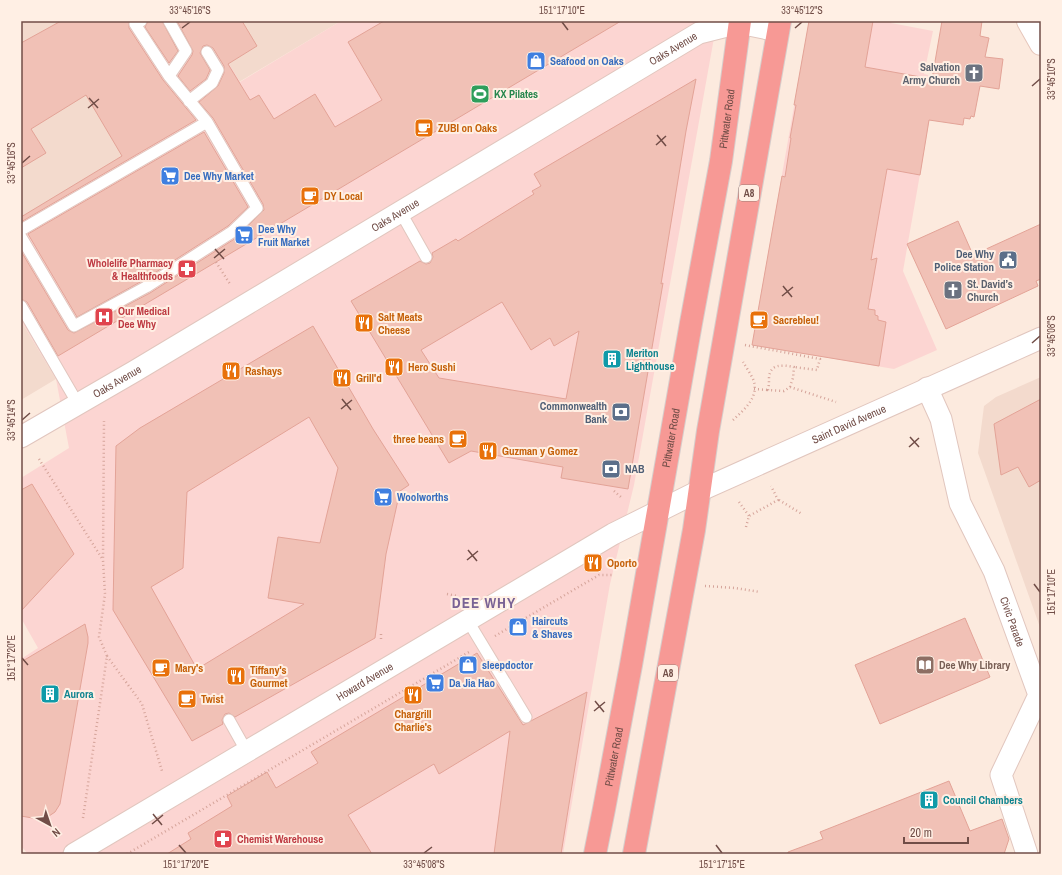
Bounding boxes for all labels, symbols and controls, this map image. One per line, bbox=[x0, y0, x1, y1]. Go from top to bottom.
text: 33°45'16"S bbox=[169, 4, 211, 17]
text: 151°17'10"E bbox=[539, 4, 585, 17]
text: 33°45'12"S bbox=[781, 4, 823, 17]
street label: Oaks Avenue bbox=[646, 29, 700, 68]
shop icon: Seafood on Oaks bbox=[525, 50, 547, 72]
place label: Seafood on Oaks bbox=[550, 54, 624, 68]
text: 33°45'10"S bbox=[1045, 58, 1058, 100]
place label: Salvation Army Church bbox=[903, 60, 960, 87]
church icon: Salvation Army Church bbox=[963, 62, 985, 84]
sports icon: KX Pilates bbox=[469, 83, 491, 105]
place label: KX Pilates bbox=[494, 87, 538, 101]
street label: Pittwater Road bbox=[716, 88, 738, 149]
cafe icon: ZUBI on Oaks bbox=[413, 117, 435, 139]
place label: ZUBI on Oaks bbox=[438, 121, 497, 135]
text: 33°45'16"S bbox=[5, 142, 18, 184]
supermarket icon: Dee Why Market bbox=[159, 165, 181, 187]
place label: Dee Why Market bbox=[184, 169, 254, 183]
cafe icon: DY Local bbox=[299, 185, 321, 207]
road number: A8 bbox=[739, 185, 759, 201]
place label: DY Local bbox=[324, 189, 362, 203]
street label: Oaks Avenue bbox=[369, 195, 422, 235]
place label: Dee Why Fruit Market bbox=[258, 222, 310, 249]
supermarket icon: Dee Why Fruit Market bbox=[233, 224, 255, 246]
place label: Dee Why Police Station bbox=[934, 247, 994, 274]
public building icon: Dee Why Police Station bbox=[997, 249, 1019, 271]
place label: Wholelife Pharmacy & Healthfoods bbox=[87, 256, 173, 283]
pharmacy icon: Wholelife Pharmacy & Healthfoods bbox=[176, 258, 198, 280]
place label: St. David’s Church bbox=[967, 277, 1013, 304]
church icon: St. David’s Church bbox=[942, 279, 964, 301]
place label: Our Medical Dee Why bbox=[118, 304, 170, 331]
hospital icon: Our Medical Dee Why bbox=[93, 306, 115, 328]
cafe icon: Sacrebleu! bbox=[748, 309, 770, 331]
place label: Salt Meats Cheese bbox=[378, 310, 423, 337]
restaurant icon: Salt Meats Cheese bbox=[353, 312, 375, 334]
place label: Sacrebleu! bbox=[773, 313, 819, 327]
text: 33°45'08"S bbox=[1045, 315, 1058, 357]
place label: Meriton Lighthouse bbox=[626, 346, 675, 373]
building icon: Meriton Lighthouse bbox=[601, 348, 623, 370]
restaurant icon: Hero Sushi bbox=[383, 356, 405, 378]
restaurant icon: Rashays bbox=[220, 360, 242, 382]
place label: Hero Sushi bbox=[408, 360, 456, 374]
street label: Oaks Avenue bbox=[90, 362, 144, 401]
place label: Rashays bbox=[245, 364, 282, 378]
restaurant icon: Grill'd bbox=[331, 367, 353, 389]
place label: Grill'd bbox=[356, 371, 382, 385]
text: 33°45'14"S bbox=[5, 399, 18, 441]
place label: Commonwealth Bank bbox=[540, 399, 608, 426]
bank icon: Commonwealth Bank bbox=[610, 401, 632, 423]
street label: Saint David Avenue bbox=[809, 401, 888, 447]
street label: Pittwater Road bbox=[659, 407, 683, 469]
cafe icon: three beans bbox=[447, 428, 469, 450]
place label: three beans bbox=[393, 432, 444, 446]
restaurant icon: Guzman y Gomez bbox=[477, 440, 499, 462]
place label: Guzman y Gomez bbox=[502, 444, 578, 458]
bank icon: NAB bbox=[600, 458, 622, 480]
place label: NAB bbox=[625, 462, 645, 476]
supermarket icon: Woolworths bbox=[372, 486, 394, 508]
place label: Woolworths bbox=[397, 490, 448, 504]
restaurant icon: Oporto bbox=[582, 552, 604, 574]
place label: Oporto bbox=[607, 556, 638, 570]
text: 151°17'10"E bbox=[1045, 569, 1058, 615]
district label: DEE WHY bbox=[452, 592, 516, 613]
street label: Civic Parade bbox=[997, 595, 1028, 649]
place label: Haircuts & Shaves bbox=[532, 614, 573, 641]
shop icon: Haircuts & Shaves bbox=[507, 616, 529, 638]
text: 151°17'20"E bbox=[5, 635, 18, 681]
shop icon: sleepdoctor bbox=[457, 654, 479, 676]
library icon: Dee Why Library bbox=[914, 654, 936, 676]
cafe icon: Mary's bbox=[150, 657, 172, 679]
place label: sleepdoctor bbox=[482, 658, 534, 672]
place label: Dee Why Library bbox=[939, 658, 1010, 672]
street label: Howard Avenue bbox=[334, 659, 396, 704]
place label: Mary's bbox=[175, 661, 203, 675]
place label: Tiffany's Gourmet bbox=[250, 663, 288, 690]
restaurant icon: Tiffany's Gourmet bbox=[225, 665, 247, 687]
road number: A8 bbox=[658, 665, 678, 681]
supermarket icon: Da Jia Hao bbox=[424, 672, 446, 694]
place label: Da Jia Hao bbox=[449, 676, 496, 690]
building icon: Aurora bbox=[39, 683, 61, 705]
restaurant icon: Chargrill Charlie's bbox=[402, 684, 424, 706]
place label: Aurora bbox=[64, 687, 94, 701]
cafe icon: Twist bbox=[176, 688, 198, 710]
place label: Twist bbox=[201, 692, 223, 706]
place label: Chargrill Charlie's bbox=[394, 707, 432, 734]
street label: Pittwater Road bbox=[601, 726, 626, 787]
building icon: Council Chambers bbox=[918, 789, 940, 811]
place label: Council Chambers bbox=[943, 793, 1023, 807]
north arrow bbox=[30, 805, 70, 845]
scale bar bbox=[904, 819, 968, 845]
text: N bbox=[49, 825, 63, 840]
text: 20 m bbox=[910, 825, 932, 841]
pharmacy icon: Chemist Warehouse bbox=[212, 828, 234, 850]
place label: Chemist Warehouse bbox=[237, 832, 323, 846]
text: 151°17'20"E bbox=[163, 858, 209, 871]
text: 33°45'08"S bbox=[403, 858, 445, 871]
text: 151°17'15"E bbox=[699, 858, 745, 871]

